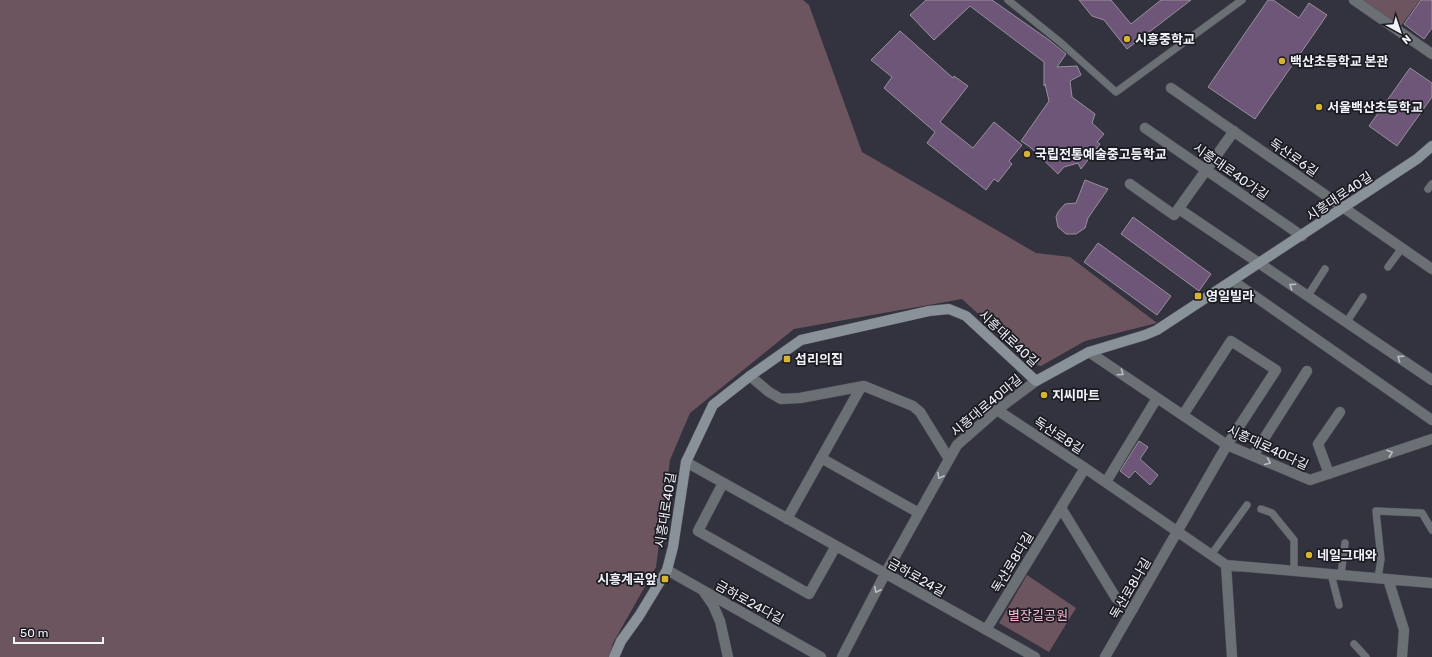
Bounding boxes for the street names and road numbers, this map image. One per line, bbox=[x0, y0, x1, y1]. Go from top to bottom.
street label: 독산로6길 bbox=[1267, 135, 1321, 180]
street label: 시흥대로40가길 bbox=[1190, 140, 1271, 203]
street label: 시흥대로40길 bbox=[1304, 169, 1375, 224]
street label: 시흥대로40길 bbox=[976, 307, 1042, 370]
street label: 시흥대로40마길 bbox=[948, 371, 1025, 439]
street label: 독산로8길 bbox=[1031, 414, 1086, 457]
street label: 시흥대로40다길 bbox=[1225, 422, 1311, 473]
street label: 시흥대로40길 bbox=[652, 471, 679, 549]
street label: 독산로8다길 bbox=[988, 529, 1036, 595]
street label: 독산로8나길 bbox=[1107, 555, 1154, 621]
street label: 금하로24길 bbox=[885, 556, 948, 599]
street label: 금하로24다길 bbox=[713, 578, 786, 627]

